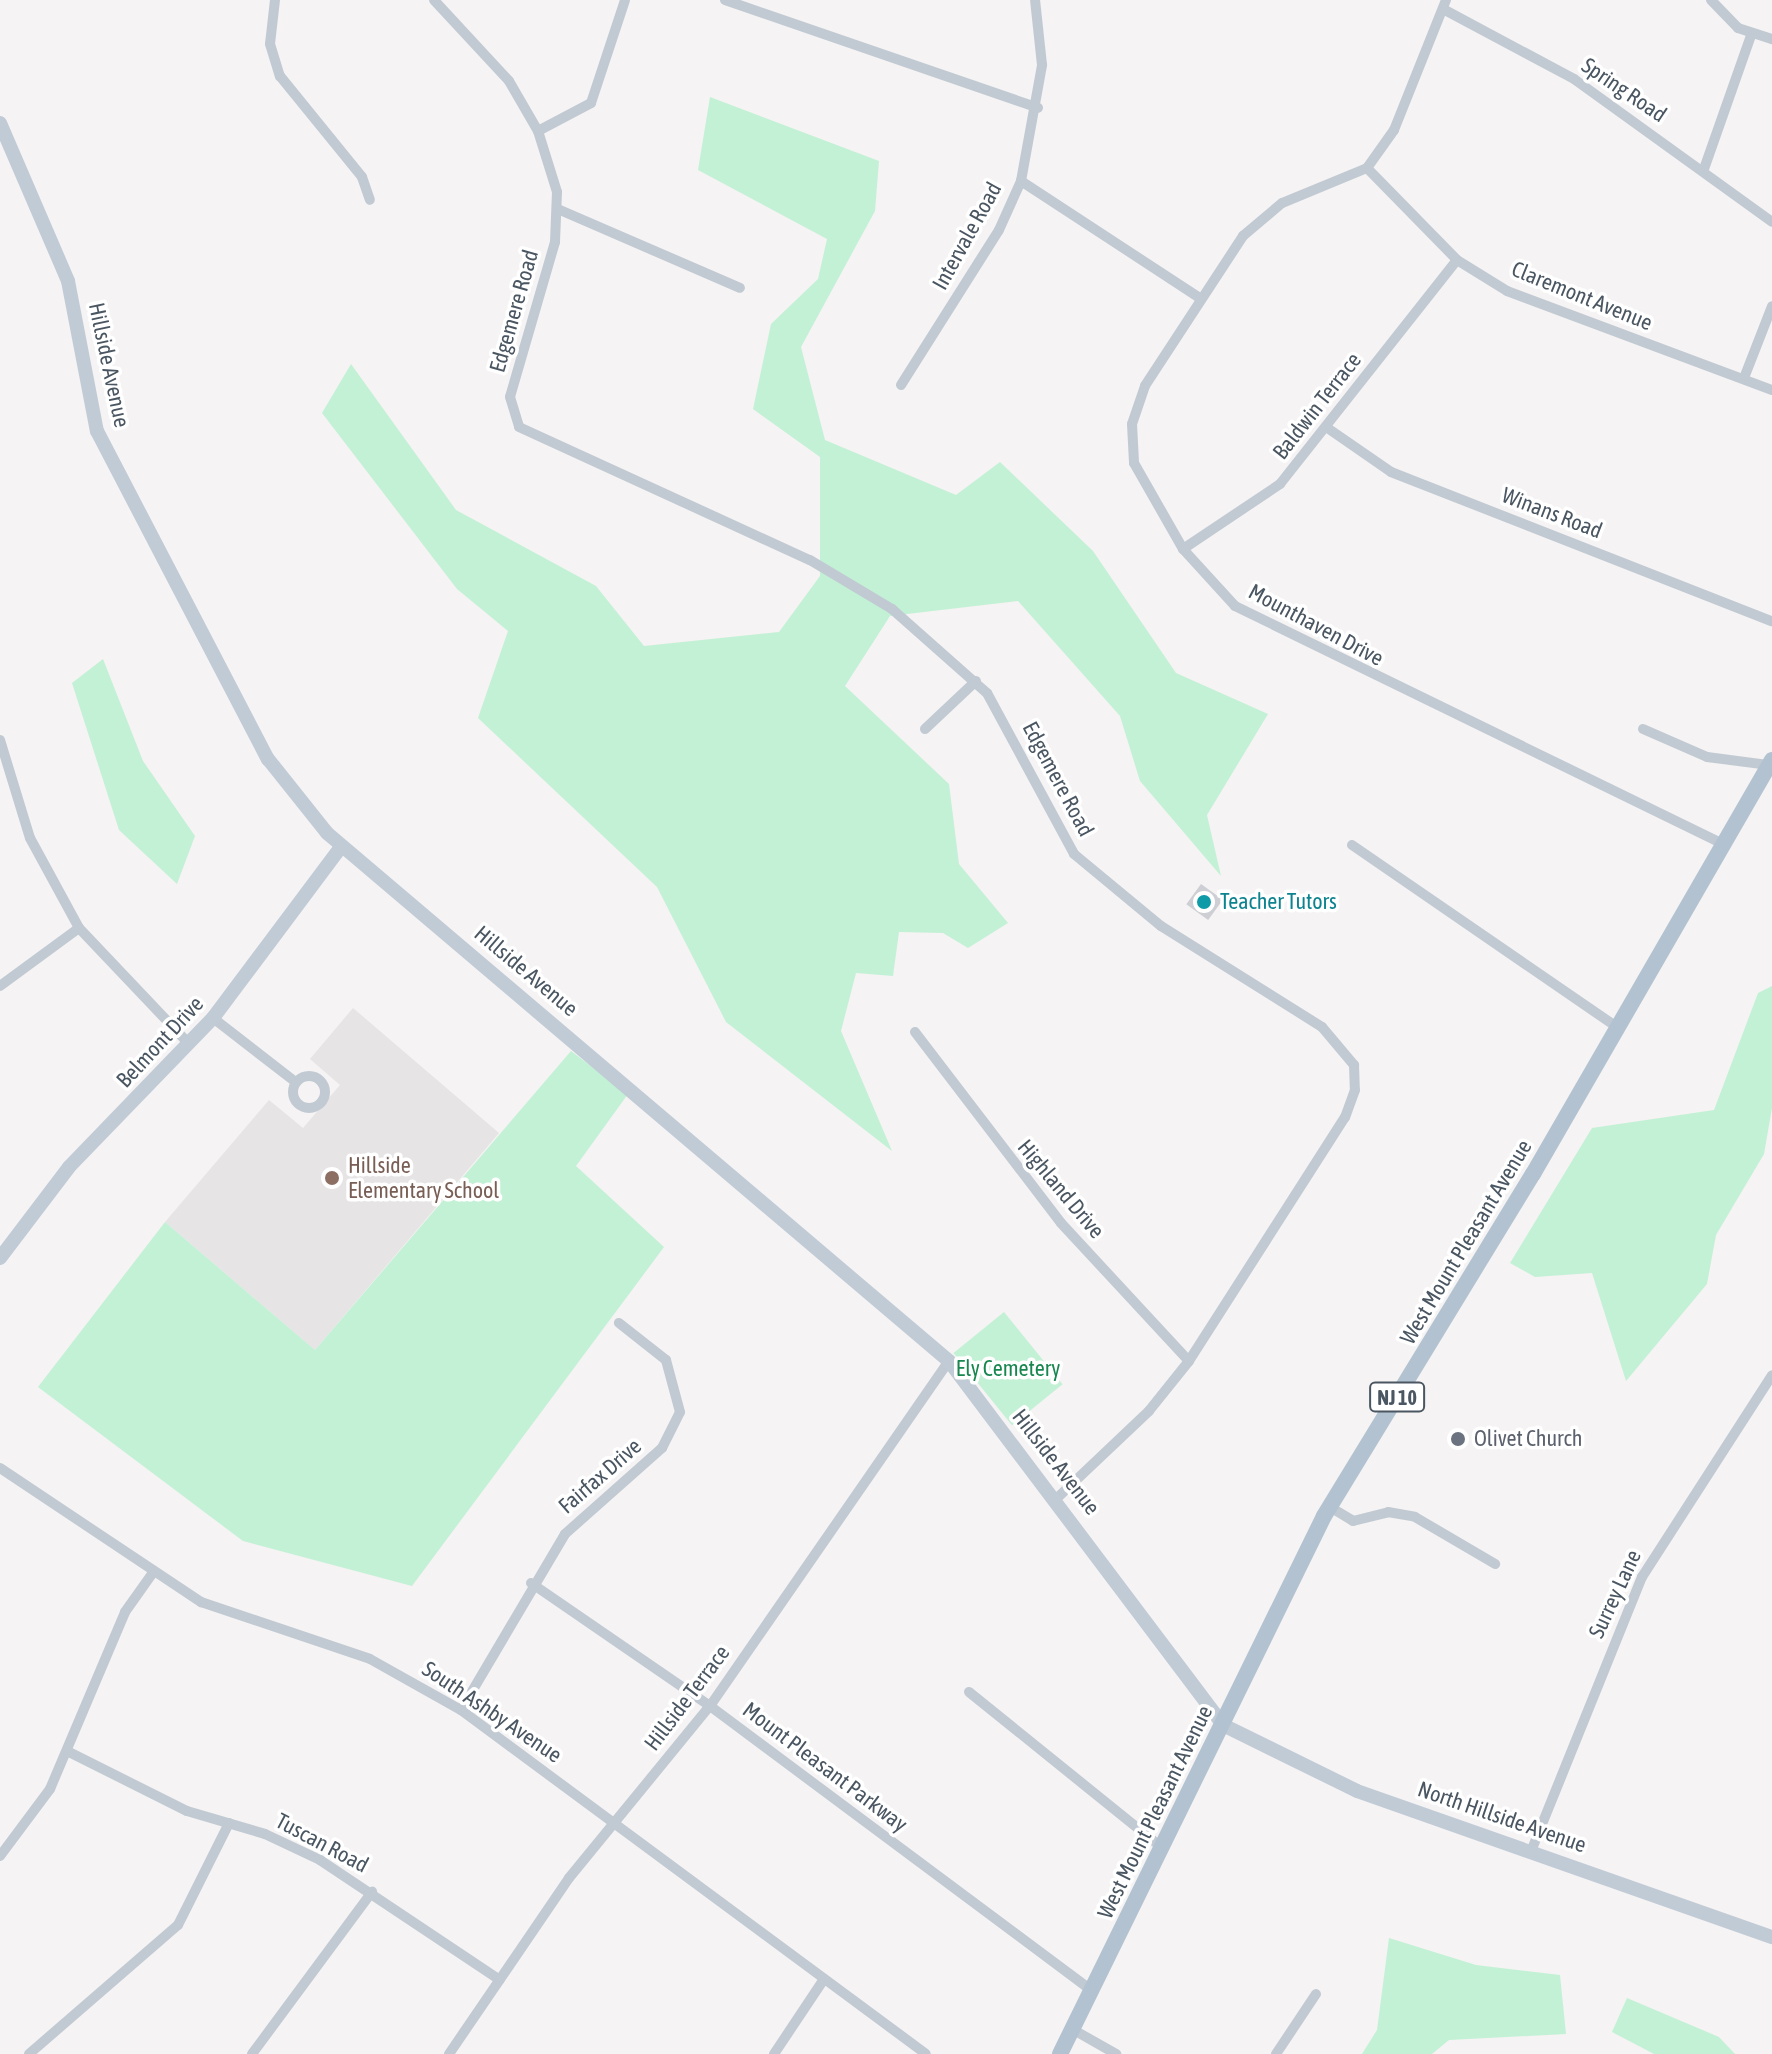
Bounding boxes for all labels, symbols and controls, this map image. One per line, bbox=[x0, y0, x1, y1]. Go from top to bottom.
street label: Spring Road bbox=[1577, 52, 1671, 128]
street label: Intervale Road bbox=[927, 178, 1007, 294]
street label: Edgemere Road bbox=[484, 247, 544, 375]
street label: Claremont Avenue bbox=[1508, 256, 1656, 336]
street label: Hillside Avenue bbox=[83, 300, 135, 430]
street label: Baldwin Terrace bbox=[1267, 348, 1367, 464]
street label: Winans Road bbox=[1498, 482, 1606, 544]
street label: Mounthaven Drive bbox=[1244, 578, 1388, 672]
street label: Edgemere Road bbox=[1017, 717, 1099, 841]
place label: Teacher Tutors bbox=[1220, 889, 1337, 915]
marker: Teacher Tutors bbox=[1195, 893, 1213, 911]
street label: Hillside Avenue bbox=[469, 920, 583, 1022]
street label: Belmont Drive bbox=[111, 991, 209, 1093]
street label: Highland Drive bbox=[1012, 1134, 1110, 1244]
street label: West Mount Pleasant Avenue bbox=[1395, 1135, 1537, 1349]
place label: Hillside Elementary School bbox=[348, 1152, 499, 1204]
marker: Hillside Elementary School bbox=[323, 1169, 341, 1187]
park label: Ely Cemetery bbox=[956, 1356, 1060, 1382]
road number: NJ 10 bbox=[1369, 1381, 1425, 1413]
street label: Hillside Avenue bbox=[1007, 1404, 1105, 1520]
place label: Olivet Church bbox=[1474, 1426, 1582, 1452]
marker: Olivet Church bbox=[1449, 1430, 1467, 1448]
street label: Fairfax Drive bbox=[553, 1433, 647, 1519]
street label: Surrey Lane bbox=[1583, 1546, 1647, 1642]
street label: Hillside Terrace bbox=[639, 1640, 735, 1756]
street label: South Ashby Avenue bbox=[417, 1656, 567, 1768]
street label: Mount Pleasant Parkway bbox=[737, 1696, 913, 1838]
street label: West Mount Pleasant Avenue bbox=[1092, 1701, 1218, 1923]
street label: North Hillside Avenue bbox=[1414, 1776, 1590, 1858]
street label: Tuscan Road bbox=[271, 1808, 373, 1878]

